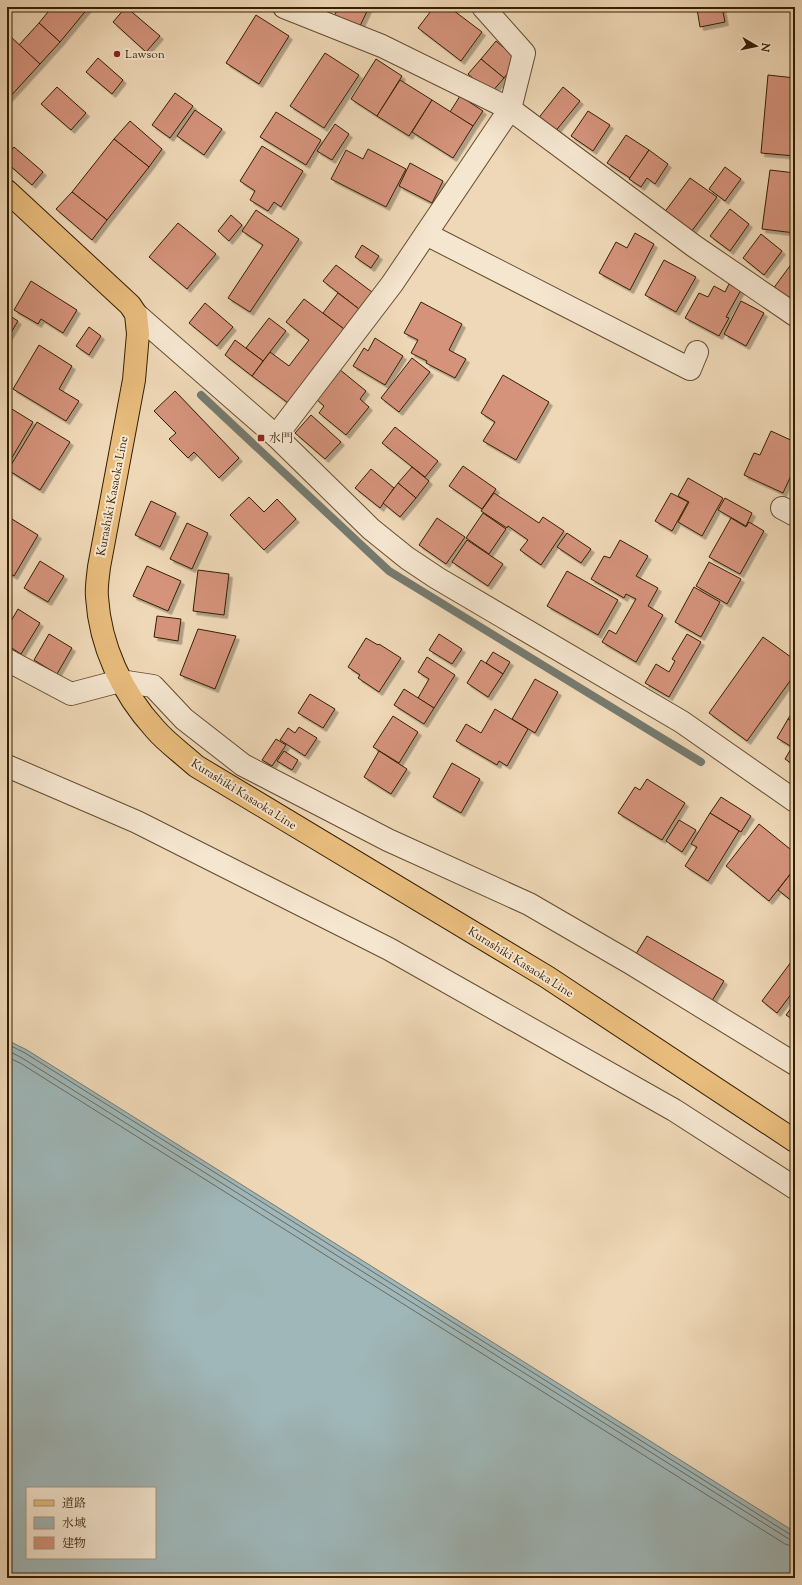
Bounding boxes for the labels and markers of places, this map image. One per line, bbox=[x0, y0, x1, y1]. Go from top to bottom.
place label: Lawson bbox=[125, 46, 165, 64]
marker: Lawson bbox=[112, 49, 122, 59]
place label: 水門 bbox=[269, 430, 293, 448]
marker: 水門 bbox=[256, 433, 266, 443]

